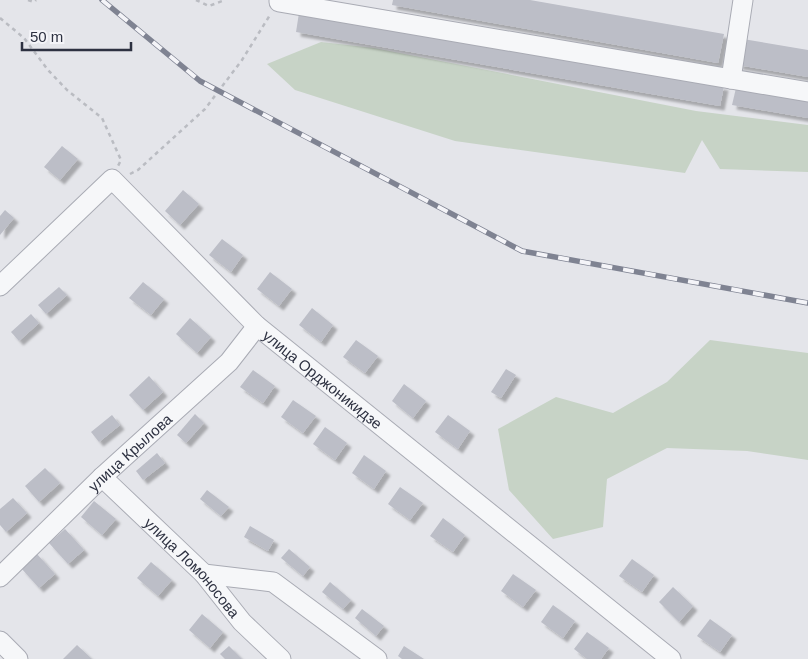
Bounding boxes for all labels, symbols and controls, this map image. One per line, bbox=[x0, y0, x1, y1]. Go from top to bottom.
scale bar bbox=[22, 20, 131, 52]
text: 50 m bbox=[30, 28, 63, 45]
street label: улица Орджоникидзе bbox=[260, 326, 386, 432]
street label: улица Крылова bbox=[84, 409, 175, 494]
street label: улица Ломоносова bbox=[141, 514, 244, 621]

